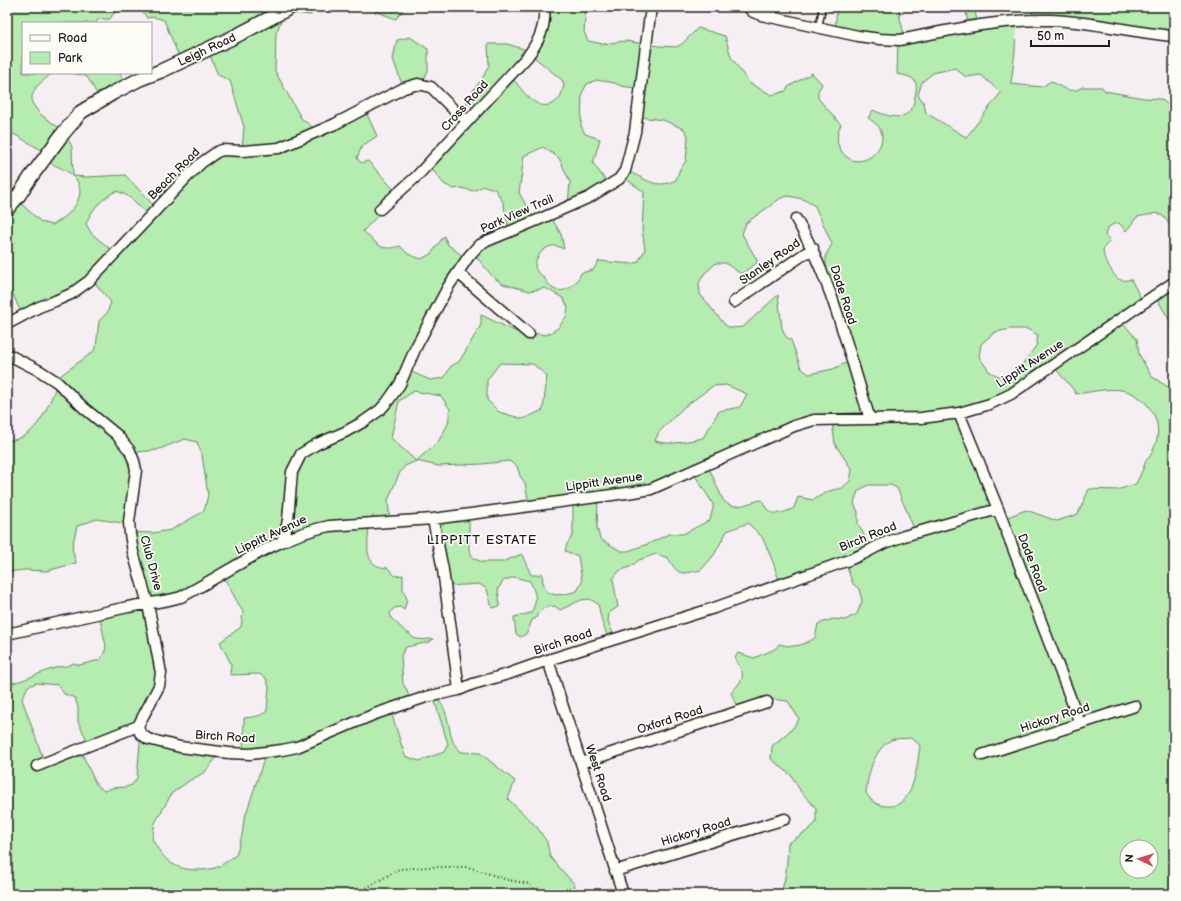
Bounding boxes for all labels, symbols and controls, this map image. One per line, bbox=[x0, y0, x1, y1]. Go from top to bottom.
legend bbox=[22, 22, 152, 74]
scale bar bbox=[1031, 22, 1109, 48]
text: 50 m bbox=[1037, 29, 1064, 44]
street label: Leigh Road bbox=[176, 30, 239, 70]
text: Road bbox=[58, 31, 87, 46]
text: Park bbox=[58, 51, 82, 66]
street label: Cross Road bbox=[438, 77, 492, 135]
street label: Beach Road bbox=[145, 145, 203, 203]
street label: Park View Trail bbox=[478, 191, 556, 237]
street label: Stanley Road bbox=[737, 236, 803, 288]
street label: Dade Road bbox=[826, 263, 860, 327]
street label: Lippitt Avenue bbox=[993, 337, 1067, 391]
street label: Lippitt Avenue bbox=[565, 469, 643, 495]
street label: Lippitt Avenue bbox=[233, 512, 309, 558]
street label: Birch Road bbox=[837, 519, 899, 555]
district label: LIPPITT ESTATE bbox=[427, 532, 537, 548]
street label: Dade Road bbox=[1014, 532, 1050, 595]
street label: Club Drive bbox=[136, 534, 166, 592]
street label: Birch Road bbox=[532, 625, 594, 658]
street label: Hickory Road bbox=[1018, 700, 1092, 736]
street label: Oxford Road bbox=[635, 702, 705, 738]
street label: Birch Road bbox=[194, 727, 256, 747]
street label: West Road bbox=[582, 742, 614, 804]
street label: Hickory Road bbox=[659, 814, 733, 850]
north arrow bbox=[1119, 839, 1159, 879]
text: N bbox=[1123, 854, 1136, 863]

